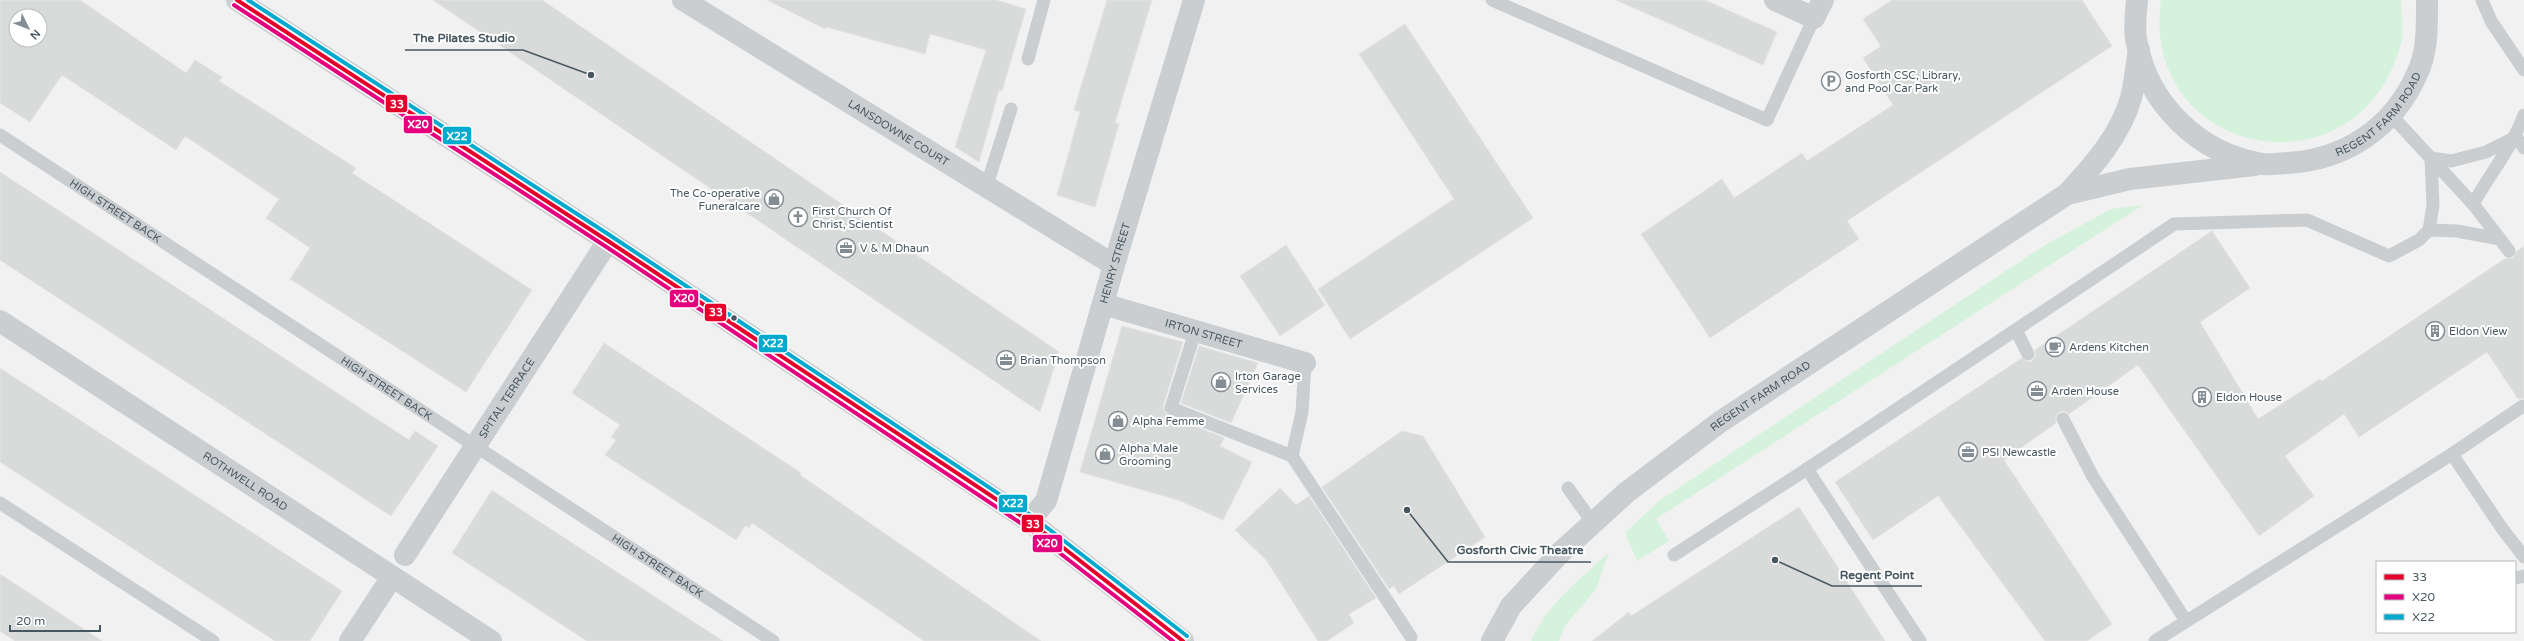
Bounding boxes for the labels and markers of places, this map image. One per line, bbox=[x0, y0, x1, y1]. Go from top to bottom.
callout: The Pilates Studio bbox=[405, 26, 523, 50]
place label: Gosforth CSC, Library, and Pool Car Park bbox=[1845, 69, 1961, 95]
parking icon: Gosforth CSC, Library, and Pool Car Park bbox=[1820, 70, 1842, 92]
place label: The Co-operative Funeralcare bbox=[670, 187, 760, 213]
shop icon: The Co-operative Funeralcare bbox=[763, 188, 785, 210]
place label: First Church Of Christ, Scientist bbox=[812, 205, 893, 231]
church icon: First Church Of Christ, Scientist bbox=[787, 206, 809, 228]
office icon: V & M Dhaun bbox=[835, 237, 857, 259]
place label: V & M Dhaun bbox=[860, 242, 929, 255]
unlabelled marker bbox=[729, 313, 739, 323]
building icon: Eldon View bbox=[2424, 320, 2446, 342]
place label: Eldon View bbox=[2449, 325, 2507, 338]
cafe icon: Ardens Kitchen bbox=[2044, 336, 2066, 358]
place label: Ardens Kitchen bbox=[2069, 341, 2149, 354]
office icon: Brian Thompson bbox=[995, 349, 1017, 371]
place label: Brian Thompson bbox=[1020, 354, 1106, 367]
place label: Irton Garage Services bbox=[1235, 370, 1301, 396]
shop icon: Irton Garage Services bbox=[1210, 371, 1232, 393]
office icon: Arden House bbox=[2026, 380, 2048, 402]
place label: Arden House bbox=[2051, 385, 2119, 398]
building icon: Eldon House bbox=[2191, 386, 2213, 408]
place label: Eldon House bbox=[2216, 391, 2282, 404]
shop icon: Alpha Femme bbox=[1107, 410, 1129, 432]
place label: Alpha Femme bbox=[1132, 415, 1204, 428]
office icon: PSI Newcastle bbox=[1957, 441, 1979, 463]
place label: Alpha Male Grooming bbox=[1119, 442, 1178, 468]
shop icon: Alpha Male Grooming bbox=[1094, 443, 1116, 465]
place label: PSI Newcastle bbox=[1982, 446, 2056, 459]
callout: Gosforth Civic Theatre bbox=[1448, 538, 1591, 562]
callout: Regent Point bbox=[1832, 562, 1922, 586]

